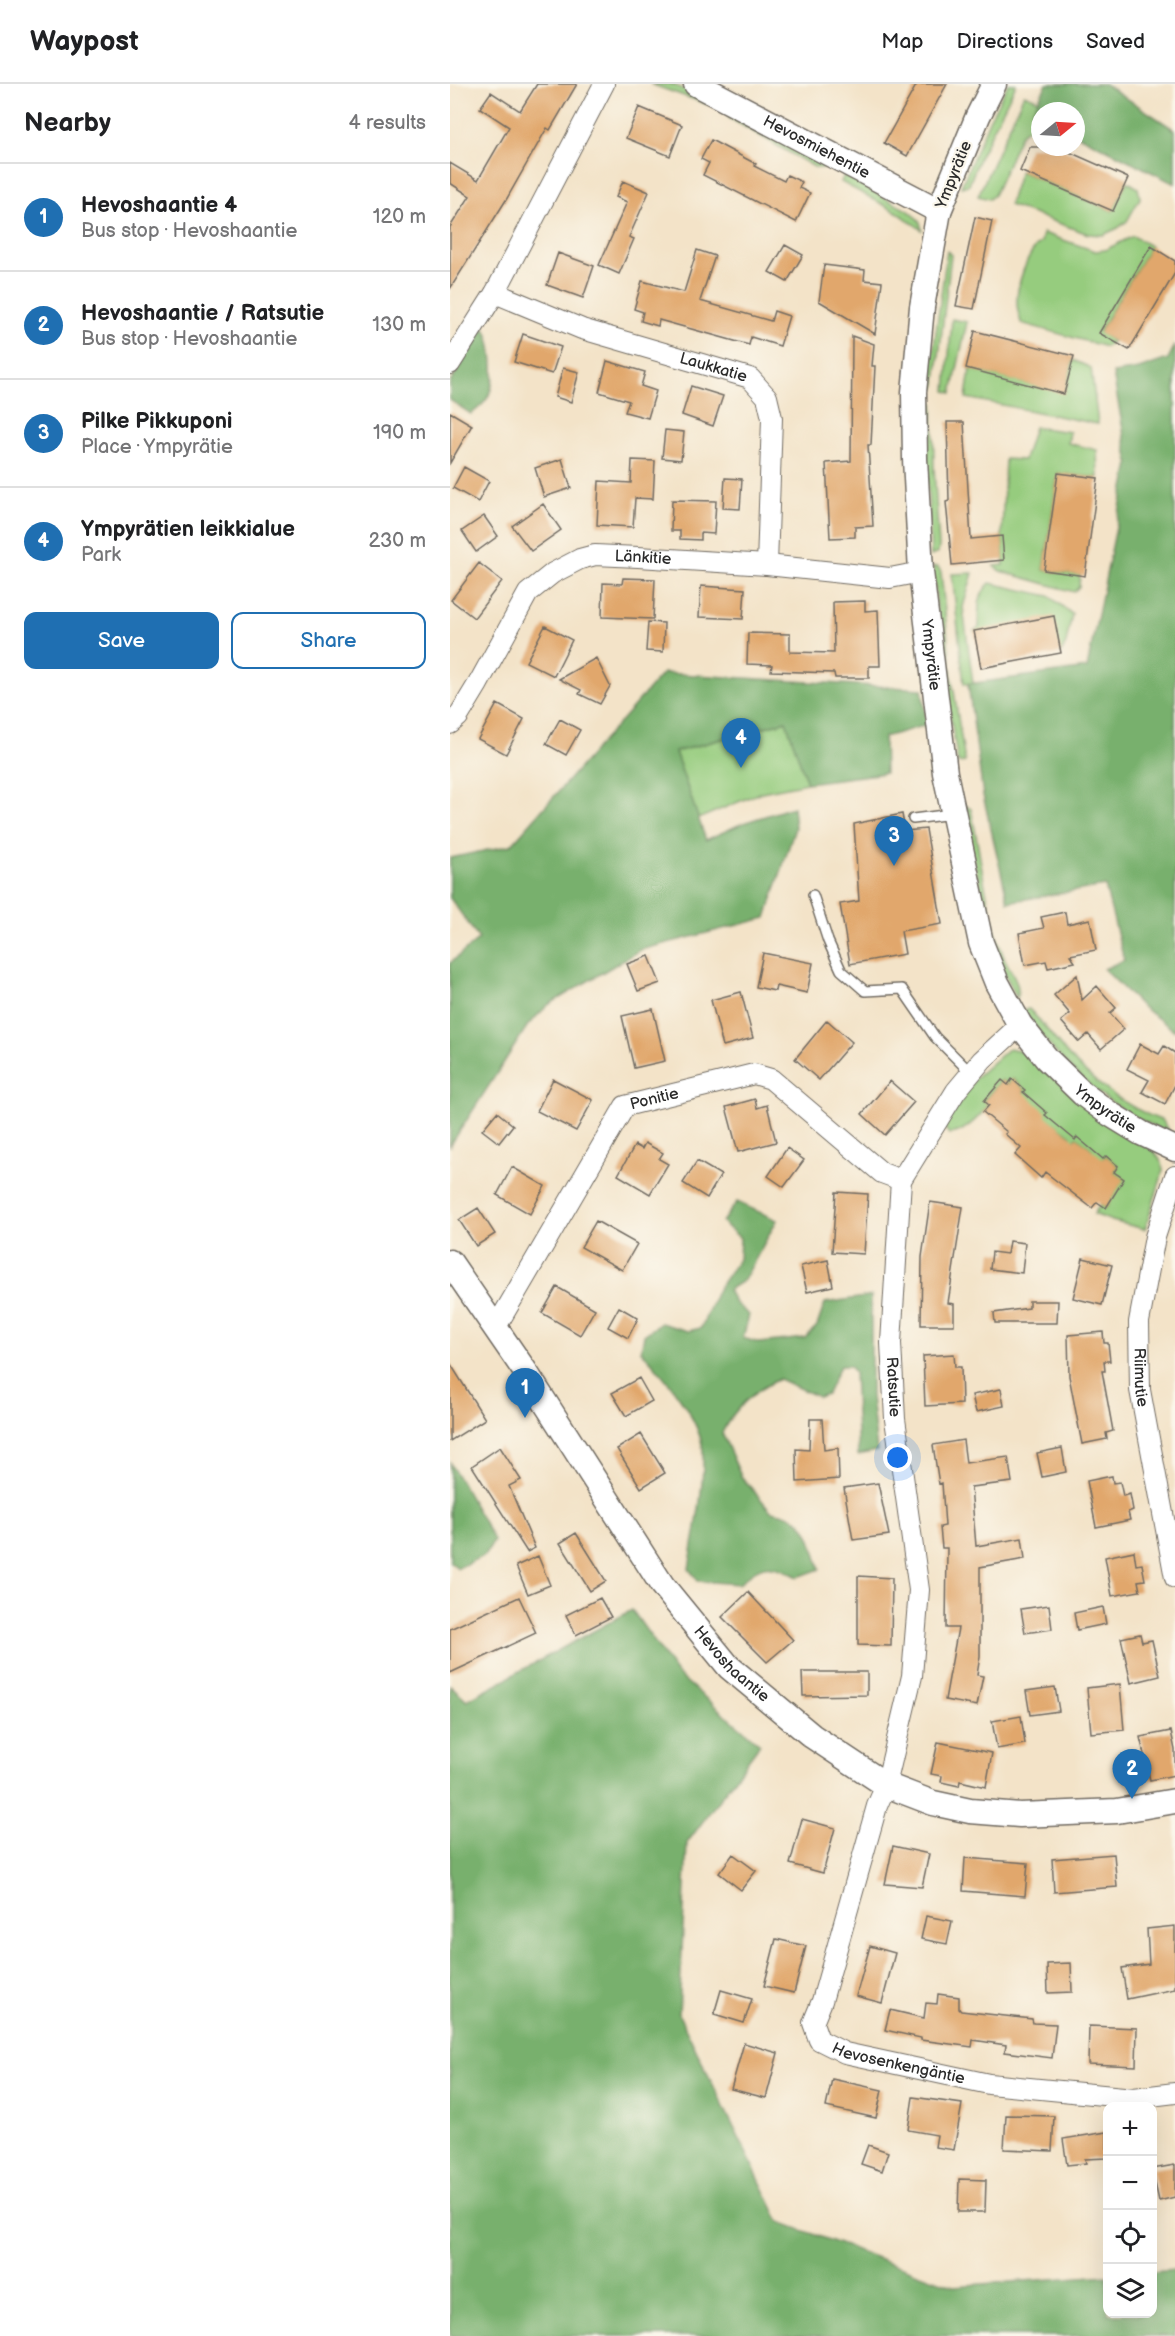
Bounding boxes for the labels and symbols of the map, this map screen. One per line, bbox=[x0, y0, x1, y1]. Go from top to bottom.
north arrow bbox=[1031, 102, 1085, 156]
street label: Hevosmiehentie bbox=[760, 111, 874, 183]
street label: Ympyrätie bbox=[931, 138, 976, 213]
street label: Laukkatie bbox=[677, 348, 750, 386]
street label: Länkitie bbox=[614, 546, 672, 569]
street label: Ympyrätie bbox=[917, 617, 945, 692]
pin: 4 bbox=[722, 718, 760, 768]
pin: 3 bbox=[874, 816, 914, 866]
street label: Ympyrätie bbox=[1069, 1080, 1140, 1137]
street label: Ponitie bbox=[628, 1083, 681, 1114]
street label: Riimutie bbox=[1130, 1348, 1153, 1409]
street label: Ratsutie bbox=[882, 1356, 904, 1418]
pin: 1 bbox=[506, 1368, 544, 1418]
your location bbox=[883, 1443, 912, 1472]
street label: Hevoshaantie bbox=[690, 1622, 774, 1706]
pin: 2 bbox=[1112, 1750, 1152, 1799]
street label: Hevosenkengäntie bbox=[829, 2039, 967, 2088]

